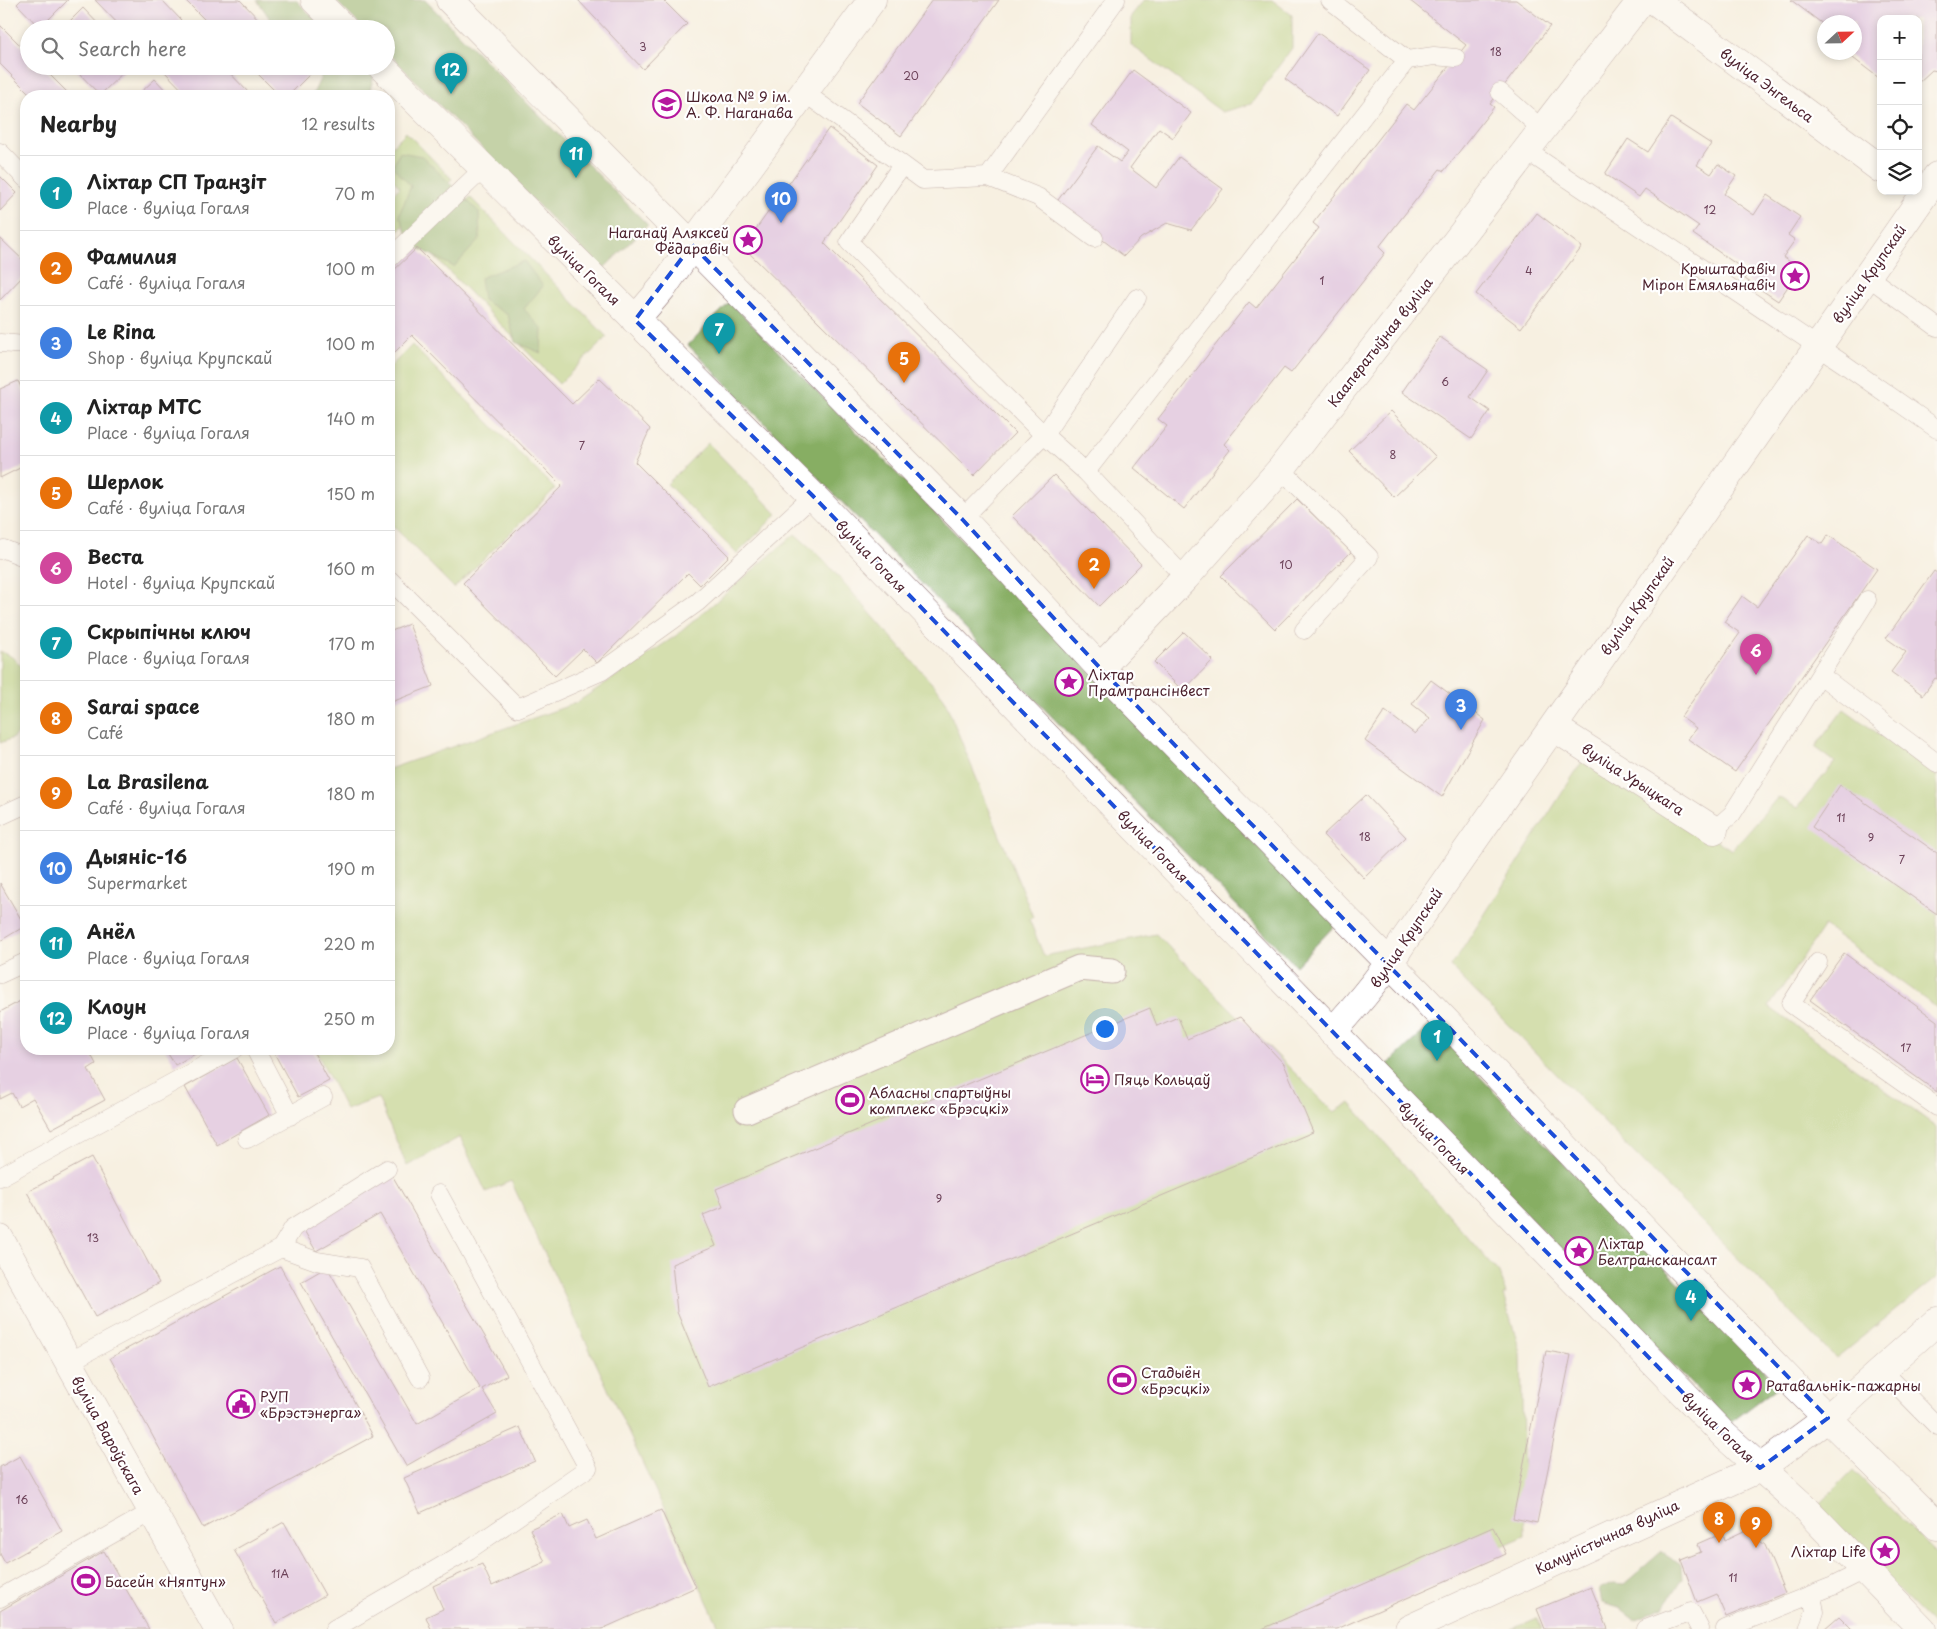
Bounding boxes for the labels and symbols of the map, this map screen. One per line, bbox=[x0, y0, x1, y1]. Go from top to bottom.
north arrow bbox=[1817, 15, 1862, 60]
house number: 3 bbox=[639, 38, 647, 55]
house number: 18 bbox=[1490, 43, 1502, 60]
street label: вуліца Энгельса bbox=[1716, 43, 1819, 127]
pin: 12 bbox=[435, 53, 467, 94]
house number: 20 bbox=[903, 67, 919, 84]
place label: Школа № 9 ім. А. Ф. Наганава bbox=[686, 86, 793, 123]
school or university icon: Школа № 9 ім. А. Ф. Наганава bbox=[652, 89, 682, 119]
pin: 11 bbox=[560, 137, 592, 178]
pin: 10 bbox=[765, 182, 797, 223]
house number: 12 bbox=[1704, 201, 1717, 218]
street label: вуліца Крупскай bbox=[1827, 220, 1911, 328]
place label: Наганаў Аляксей Фёдаравіч bbox=[608, 222, 729, 259]
place icon: Наганаў Аляксей Фёдаравіч bbox=[733, 225, 763, 255]
street label: вуліца Гогаля bbox=[543, 230, 625, 310]
place label: Крыштафавіч Мірон Емяльянавіч bbox=[1642, 258, 1776, 295]
place icon: Крыштафавіч Мірон Емяльянавіч bbox=[1780, 261, 1810, 291]
house number: 4 bbox=[1525, 262, 1533, 279]
house number: 1 bbox=[1320, 272, 1325, 289]
street label: Кааператыўная вуліца bbox=[1323, 272, 1438, 411]
pin: 7 bbox=[703, 313, 735, 354]
pin: 5 bbox=[888, 342, 920, 383]
house number: 6 bbox=[1441, 373, 1449, 390]
house number: 7 bbox=[579, 437, 585, 454]
house number: 8 bbox=[1390, 446, 1397, 463]
street label: вуліца Гогаля bbox=[831, 515, 911, 597]
pin: 2 bbox=[1078, 548, 1110, 589]
street label: вуліца Крупскай bbox=[1595, 552, 1679, 660]
house number: 10 bbox=[1280, 556, 1292, 573]
pin: 6 bbox=[1740, 634, 1772, 675]
place label: Ліхтар Прамтрансінвест bbox=[1088, 664, 1210, 701]
place icon: Ліхтар Прамтрансінвест bbox=[1054, 667, 1084, 697]
pin: 3 bbox=[1445, 689, 1477, 730]
street label: вуліца Урыцкага bbox=[1578, 738, 1689, 820]
street label: вуліца Гогаля bbox=[1113, 805, 1193, 887]
house number: 11 bbox=[1836, 809, 1846, 826]
house number: 18 bbox=[1359, 828, 1371, 845]
house number: 9 bbox=[1868, 829, 1874, 846]
house number: 7 bbox=[1899, 851, 1905, 868]
street label: вуліца Крупскай bbox=[1365, 884, 1447, 992]
your location bbox=[1092, 1016, 1118, 1042]
pin: 1 bbox=[1421, 1020, 1453, 1061]
house number: 17 bbox=[1901, 1039, 1912, 1056]
hotel icon: Пяць Кольцаў bbox=[1080, 1064, 1110, 1094]
place label: Пяць Кольцаў bbox=[1114, 1069, 1211, 1090]
place label: Абласны спартыўны комплекс «Брэсцкі» bbox=[869, 1082, 1011, 1119]
sports icon: Абласны спартыўны комплекс «Брэсцкі» bbox=[835, 1085, 865, 1115]
street label: вуліца Гогаля bbox=[1394, 1097, 1474, 1179]
house number: 9 bbox=[936, 1190, 942, 1207]
house number: 13 bbox=[87, 1229, 99, 1246]
place label: Ліхтар Белтранскансалт bbox=[1598, 1233, 1717, 1270]
place icon: Ліхтар Белтранскансалт bbox=[1564, 1236, 1594, 1266]
pin: 4 bbox=[1675, 1280, 1707, 1321]
place label: Стадыён «Брэсцкі» bbox=[1141, 1362, 1210, 1399]
sports icon: Стадыён «Брэсцкі» bbox=[1107, 1365, 1137, 1395]
place icon: Ратавальнік-пажарны bbox=[1732, 1370, 1762, 1400]
street label: вуліца Вароўскага bbox=[67, 1372, 149, 1498]
place label: Ратавальнік-пажарны bbox=[1766, 1375, 1921, 1396]
place label: РУП «Брэстэнерга» bbox=[260, 1386, 361, 1423]
street label: вуліца Гогаля bbox=[1677, 1387, 1759, 1467]
public building icon: РУП «Брэстэнерга» bbox=[226, 1389, 256, 1419]
house number: 16 bbox=[16, 1491, 29, 1508]
street label: Камуністычная вуліца bbox=[1532, 1494, 1683, 1580]
pin: 8 bbox=[1703, 1502, 1735, 1543]
pin: 9 bbox=[1740, 1507, 1772, 1548]
place icon: Ліхтар Life bbox=[1870, 1536, 1900, 1566]
place label: Ліхтар Life bbox=[1791, 1541, 1866, 1562]
house number: 11А bbox=[271, 1565, 289, 1582]
sports icon: Басейн «Няптун» bbox=[71, 1566, 101, 1596]
house number: 11 bbox=[1728, 1569, 1738, 1586]
place label: Басейн «Няптун» bbox=[105, 1571, 226, 1592]

